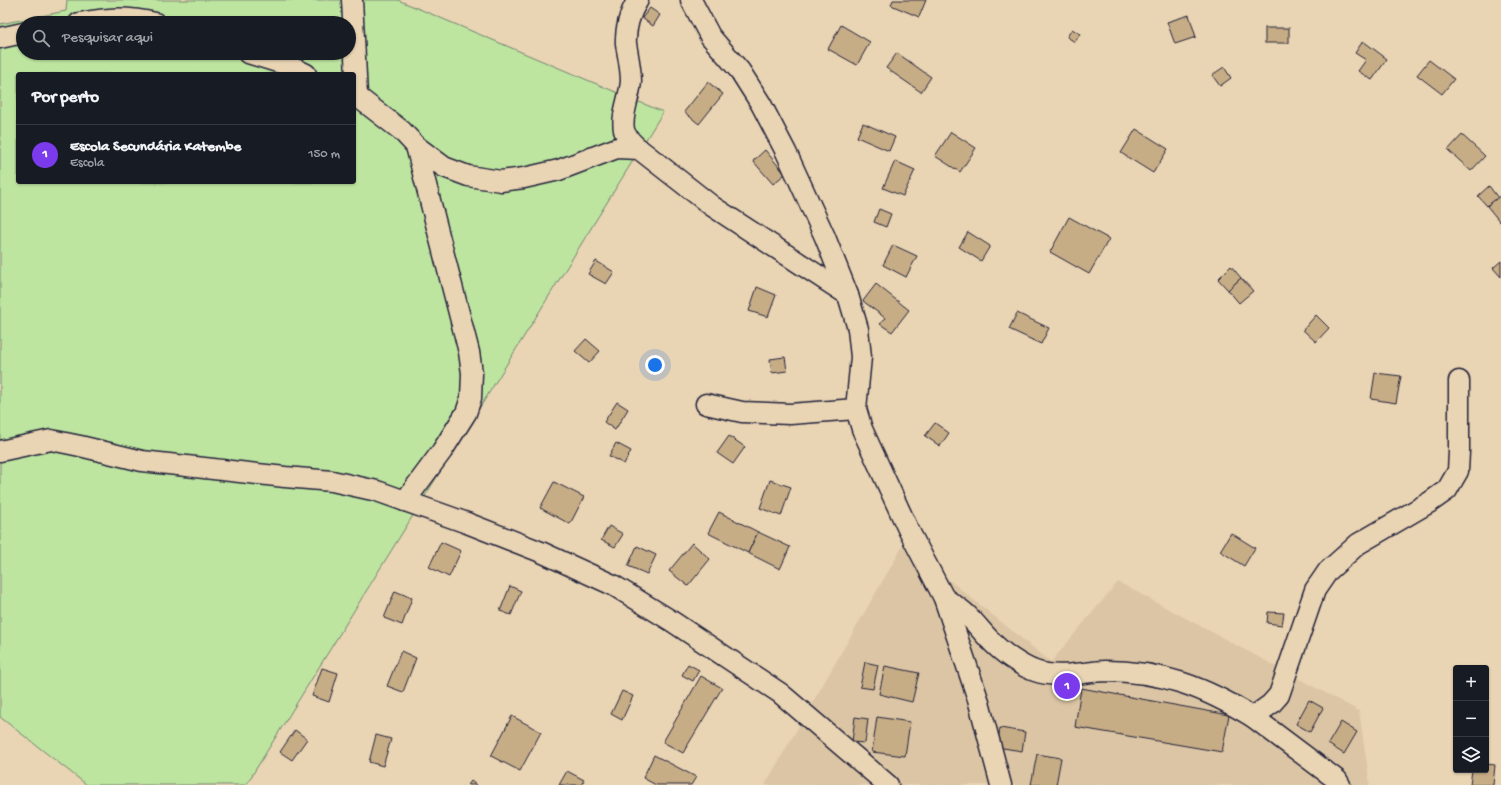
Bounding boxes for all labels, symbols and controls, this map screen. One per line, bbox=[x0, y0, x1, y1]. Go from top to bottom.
search box bbox=[16, 16, 356, 60]
icon: search bbox=[30, 27, 52, 49]
text: Pesquisar aqui bbox=[62, 29, 153, 47]
text: Por perto bbox=[32, 88, 99, 108]
text: Escola Secundária Katembe bbox=[70, 138, 241, 156]
text: 1 bbox=[42, 147, 48, 162]
text: 150 m bbox=[308, 147, 340, 162]
text: Escola bbox=[70, 156, 104, 171]
your location bbox=[645, 355, 665, 375]
map controls bbox=[1453, 665, 1489, 773]
button: + bbox=[1453, 665, 1489, 701]
pin: 1 bbox=[1054, 671, 1080, 701]
button: − bbox=[1453, 701, 1489, 737]
button: layers bbox=[1453, 737, 1489, 773]

